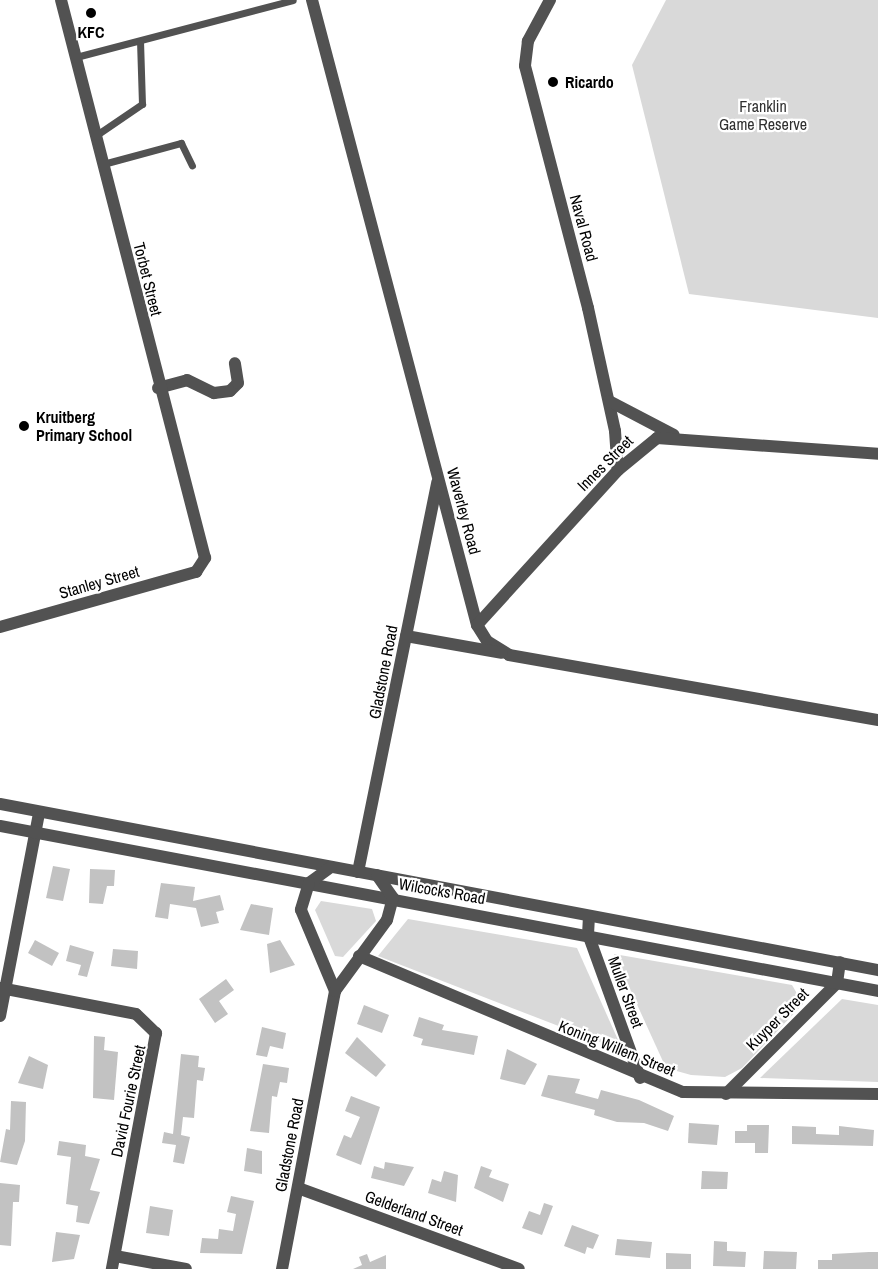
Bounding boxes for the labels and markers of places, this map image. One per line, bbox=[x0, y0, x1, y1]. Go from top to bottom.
marker: KFC bbox=[84, 6, 98, 20]
place label: KFC bbox=[78, 22, 104, 42]
place label: Ricardo bbox=[565, 72, 614, 92]
marker: Ricardo bbox=[546, 75, 560, 89]
place label: Kruitberg Primary School bbox=[36, 407, 132, 445]
marker: Kruitberg Primary School bbox=[17, 419, 31, 433]

